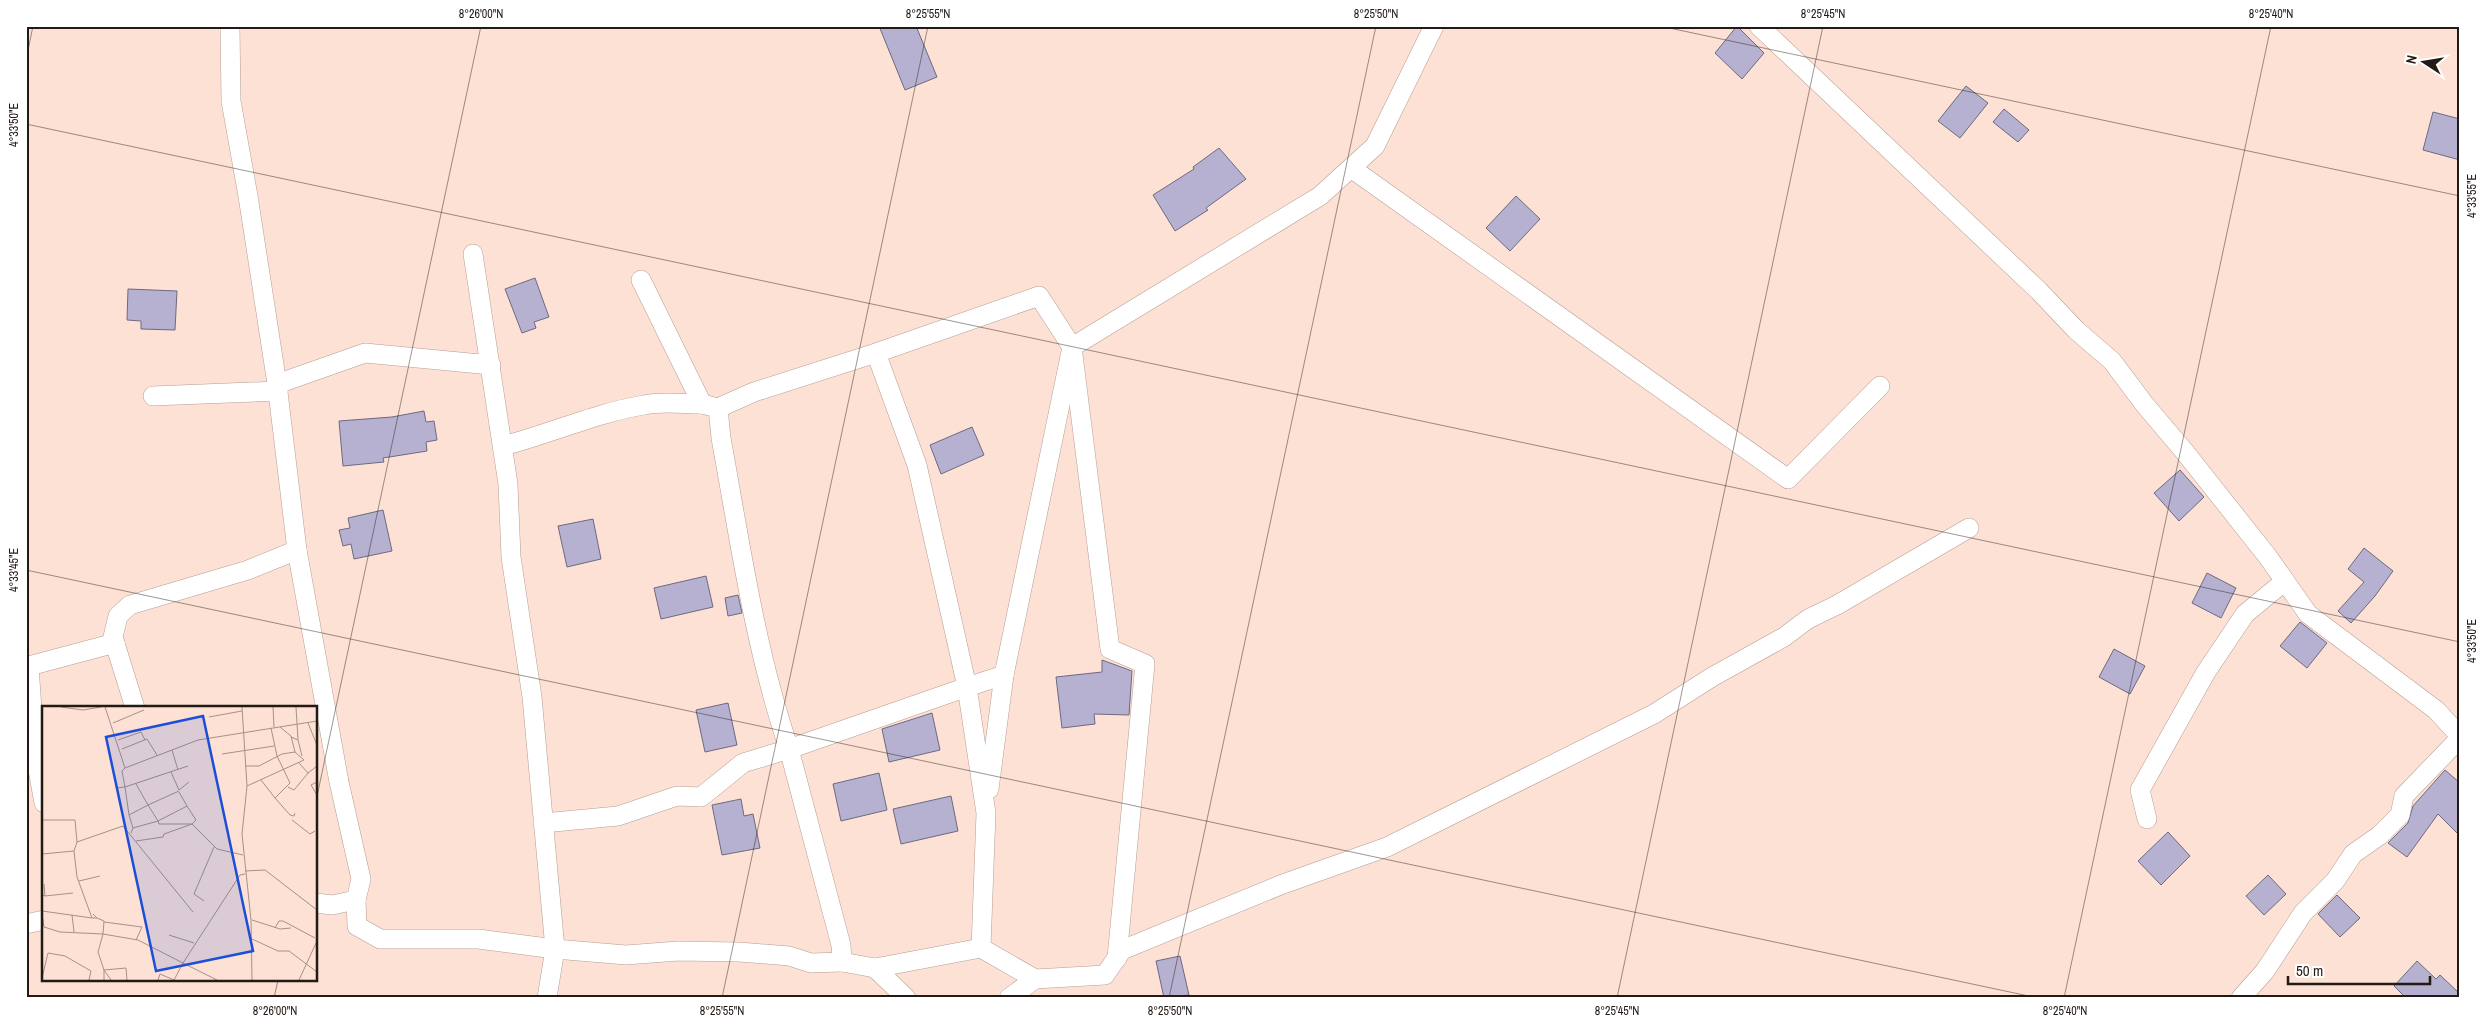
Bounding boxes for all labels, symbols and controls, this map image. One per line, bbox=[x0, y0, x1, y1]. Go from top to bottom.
text: 8°26'00"N bbox=[459, 6, 503, 22]
text: 8°25'55"N bbox=[906, 6, 950, 22]
text: 8°25'50"N bbox=[1354, 6, 1398, 22]
text: 8°25'45"N bbox=[1801, 6, 1845, 22]
text: 8°25'40"N bbox=[2249, 6, 2293, 22]
north arrow bbox=[2398, 38, 2448, 88]
text: N bbox=[2402, 53, 2421, 65]
text: 4°33'50"E bbox=[6, 103, 22, 147]
text: 4°33'55"E bbox=[2464, 174, 2480, 218]
text: 4°33'45"E bbox=[6, 548, 22, 592]
text: 4°33'50"E bbox=[2464, 619, 2480, 663]
inset map bbox=[42, 706, 318, 982]
scale bar bbox=[2288, 954, 2431, 986]
text: 50 m bbox=[2296, 960, 2323, 981]
text: 8°26'00"N bbox=[253, 1003, 297, 1019]
text: 8°25'55"N bbox=[700, 1003, 744, 1019]
text: 8°25'50"N bbox=[1148, 1003, 1192, 1019]
text: 8°25'45"N bbox=[1595, 1003, 1639, 1019]
text: 8°25'40"N bbox=[2043, 1003, 2087, 1019]

